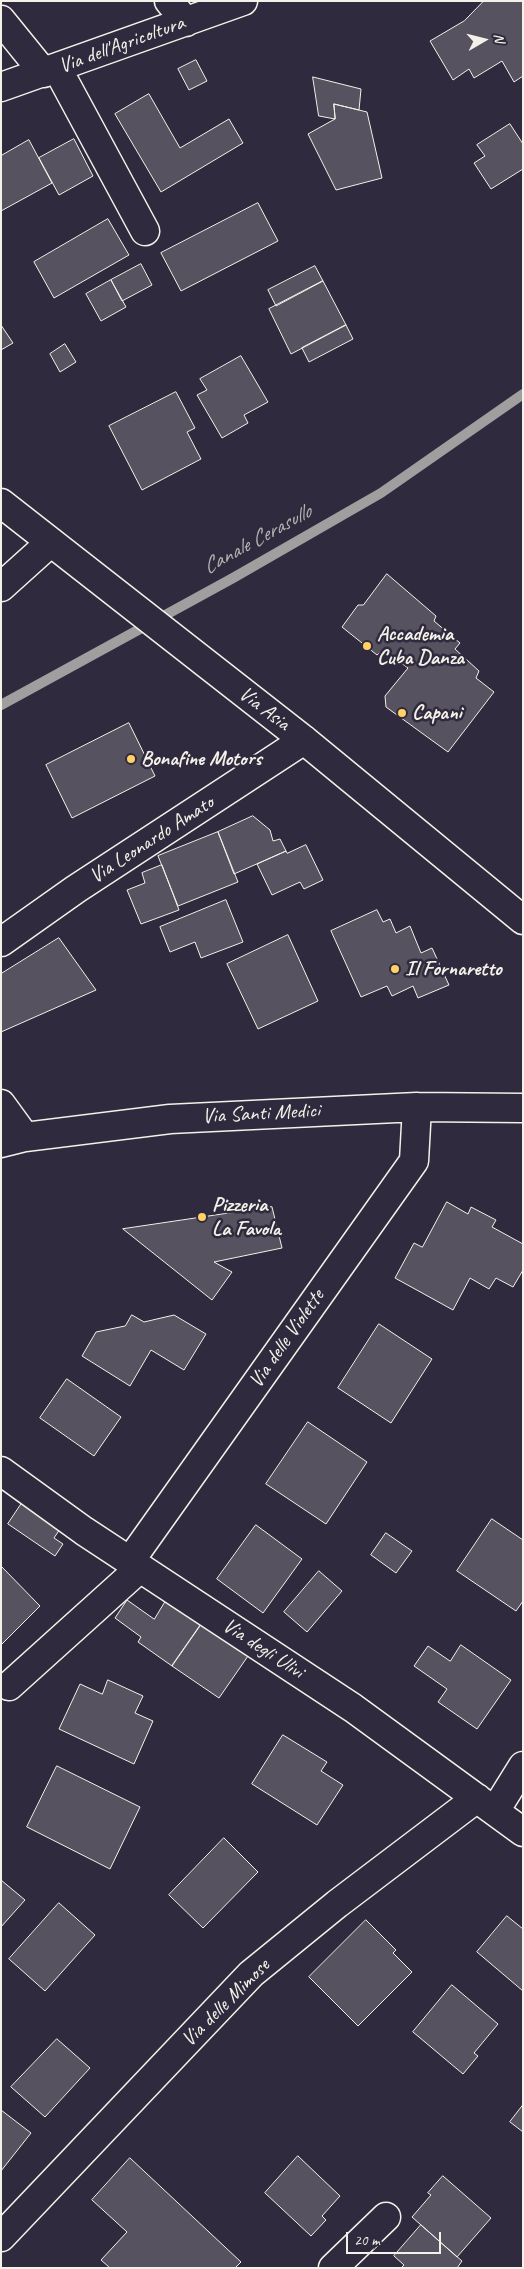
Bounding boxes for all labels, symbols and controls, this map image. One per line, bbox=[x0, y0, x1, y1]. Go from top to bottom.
street label: Via dell'Agricoltura bbox=[56, 11, 188, 79]
north arrow bbox=[459, 15, 509, 65]
text: N bbox=[490, 32, 508, 43]
water label: Canale Cerasullo bbox=[198, 499, 316, 581]
place label: Accademia Cuba Danza bbox=[377, 621, 464, 671]
marker: Accademia Cuba Danza bbox=[361, 640, 373, 652]
street label: Via Asia bbox=[233, 682, 295, 736]
place label: Capani bbox=[412, 700, 462, 726]
marker: Capani bbox=[396, 707, 408, 719]
place label: Bonafine Motors bbox=[141, 746, 262, 772]
marker: Bonafine Motors bbox=[125, 753, 137, 765]
street label: Via Leonardo Amato bbox=[85, 790, 219, 890]
place label: Il Fornaretto bbox=[405, 956, 502, 982]
marker: Il Fornaretto bbox=[389, 963, 401, 975]
street label: Via Santi Medici bbox=[202, 1098, 320, 1130]
place label: Pizzeria La Favola bbox=[212, 1192, 281, 1242]
marker: Pizzeria La Favola bbox=[196, 1211, 208, 1223]
street label: Via delle Violette bbox=[244, 1285, 330, 1393]
street label: Via degli Ulivi bbox=[218, 1613, 308, 1685]
street label: Via delle Mimose bbox=[177, 1954, 275, 2052]
scale bar bbox=[349, 2222, 444, 2254]
text: 20 m bbox=[354, 2231, 380, 2250]

